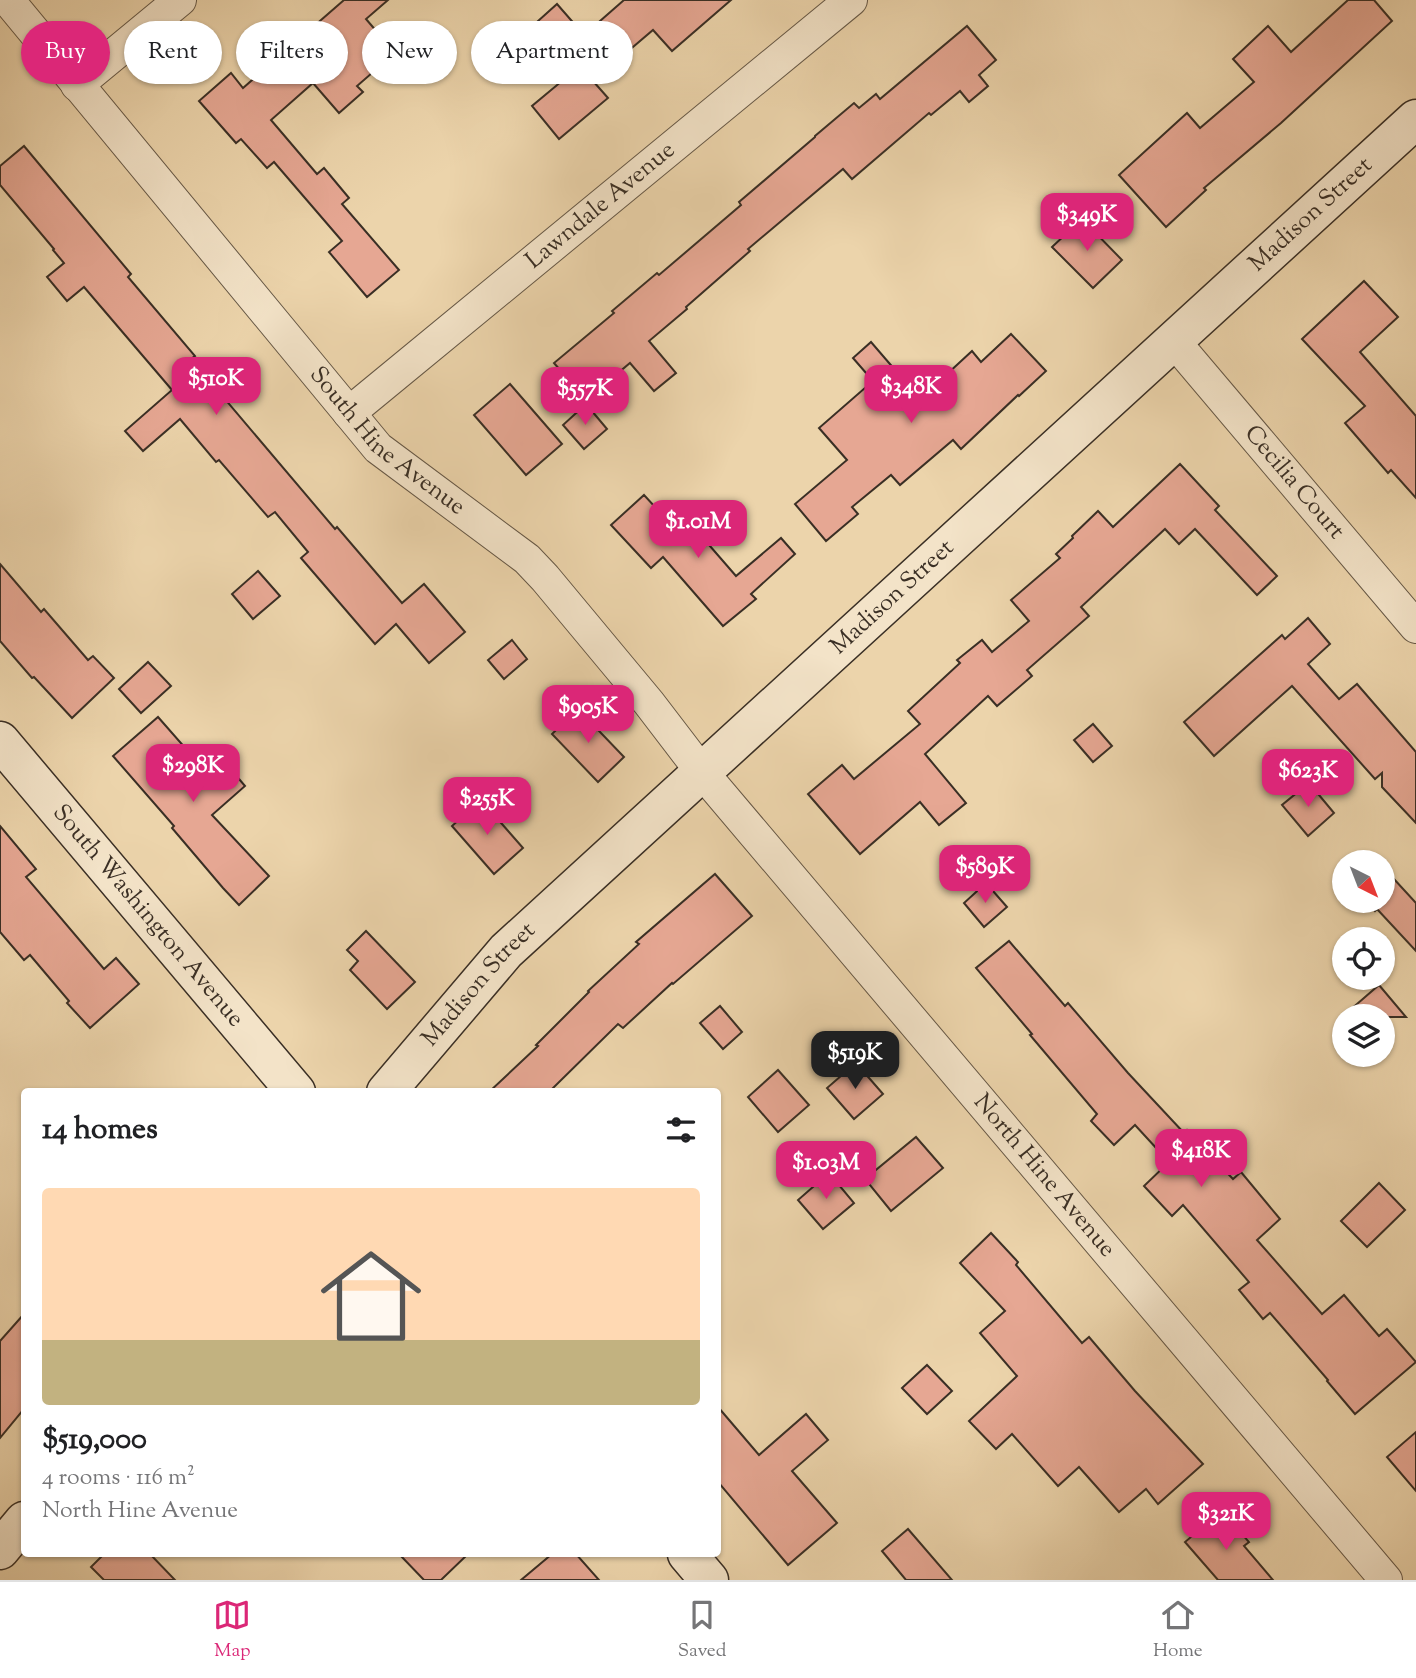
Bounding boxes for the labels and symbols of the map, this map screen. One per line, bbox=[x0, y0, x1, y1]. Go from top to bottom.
street label: Lawndale Avenue bbox=[519, 134, 683, 278]
street label: Madison Street bbox=[1242, 149, 1381, 280]
pin: $349K bbox=[1038, 194, 1136, 253]
pin: $510K bbox=[167, 358, 265, 417]
street label: South Hine Avenue bbox=[301, 360, 472, 524]
pin: $348K bbox=[862, 366, 960, 425]
pin: $557K bbox=[536, 368, 634, 427]
street label: Cecilia Court bbox=[1236, 418, 1352, 547]
pin: $1.01M bbox=[641, 500, 755, 560]
street label: Madison Street bbox=[823, 532, 962, 663]
pin: $905K bbox=[539, 686, 637, 745]
pin: $298K bbox=[144, 744, 242, 804]
pin: $623K bbox=[1259, 750, 1357, 809]
pin: $255K bbox=[438, 778, 536, 837]
street label: South Washington Avenue bbox=[44, 797, 252, 1035]
pin: $589K bbox=[936, 846, 1034, 905]
north arrow bbox=[1332, 850, 1395, 914]
street label: Madison Street bbox=[414, 915, 544, 1055]
pin: $519K bbox=[806, 1032, 904, 1091]
street label: North Hine Avenue bbox=[965, 1087, 1123, 1265]
pin: $418K bbox=[1152, 1130, 1250, 1189]
pin: $1.03M bbox=[769, 1142, 883, 1201]
pin: $321K bbox=[1177, 1492, 1275, 1552]

